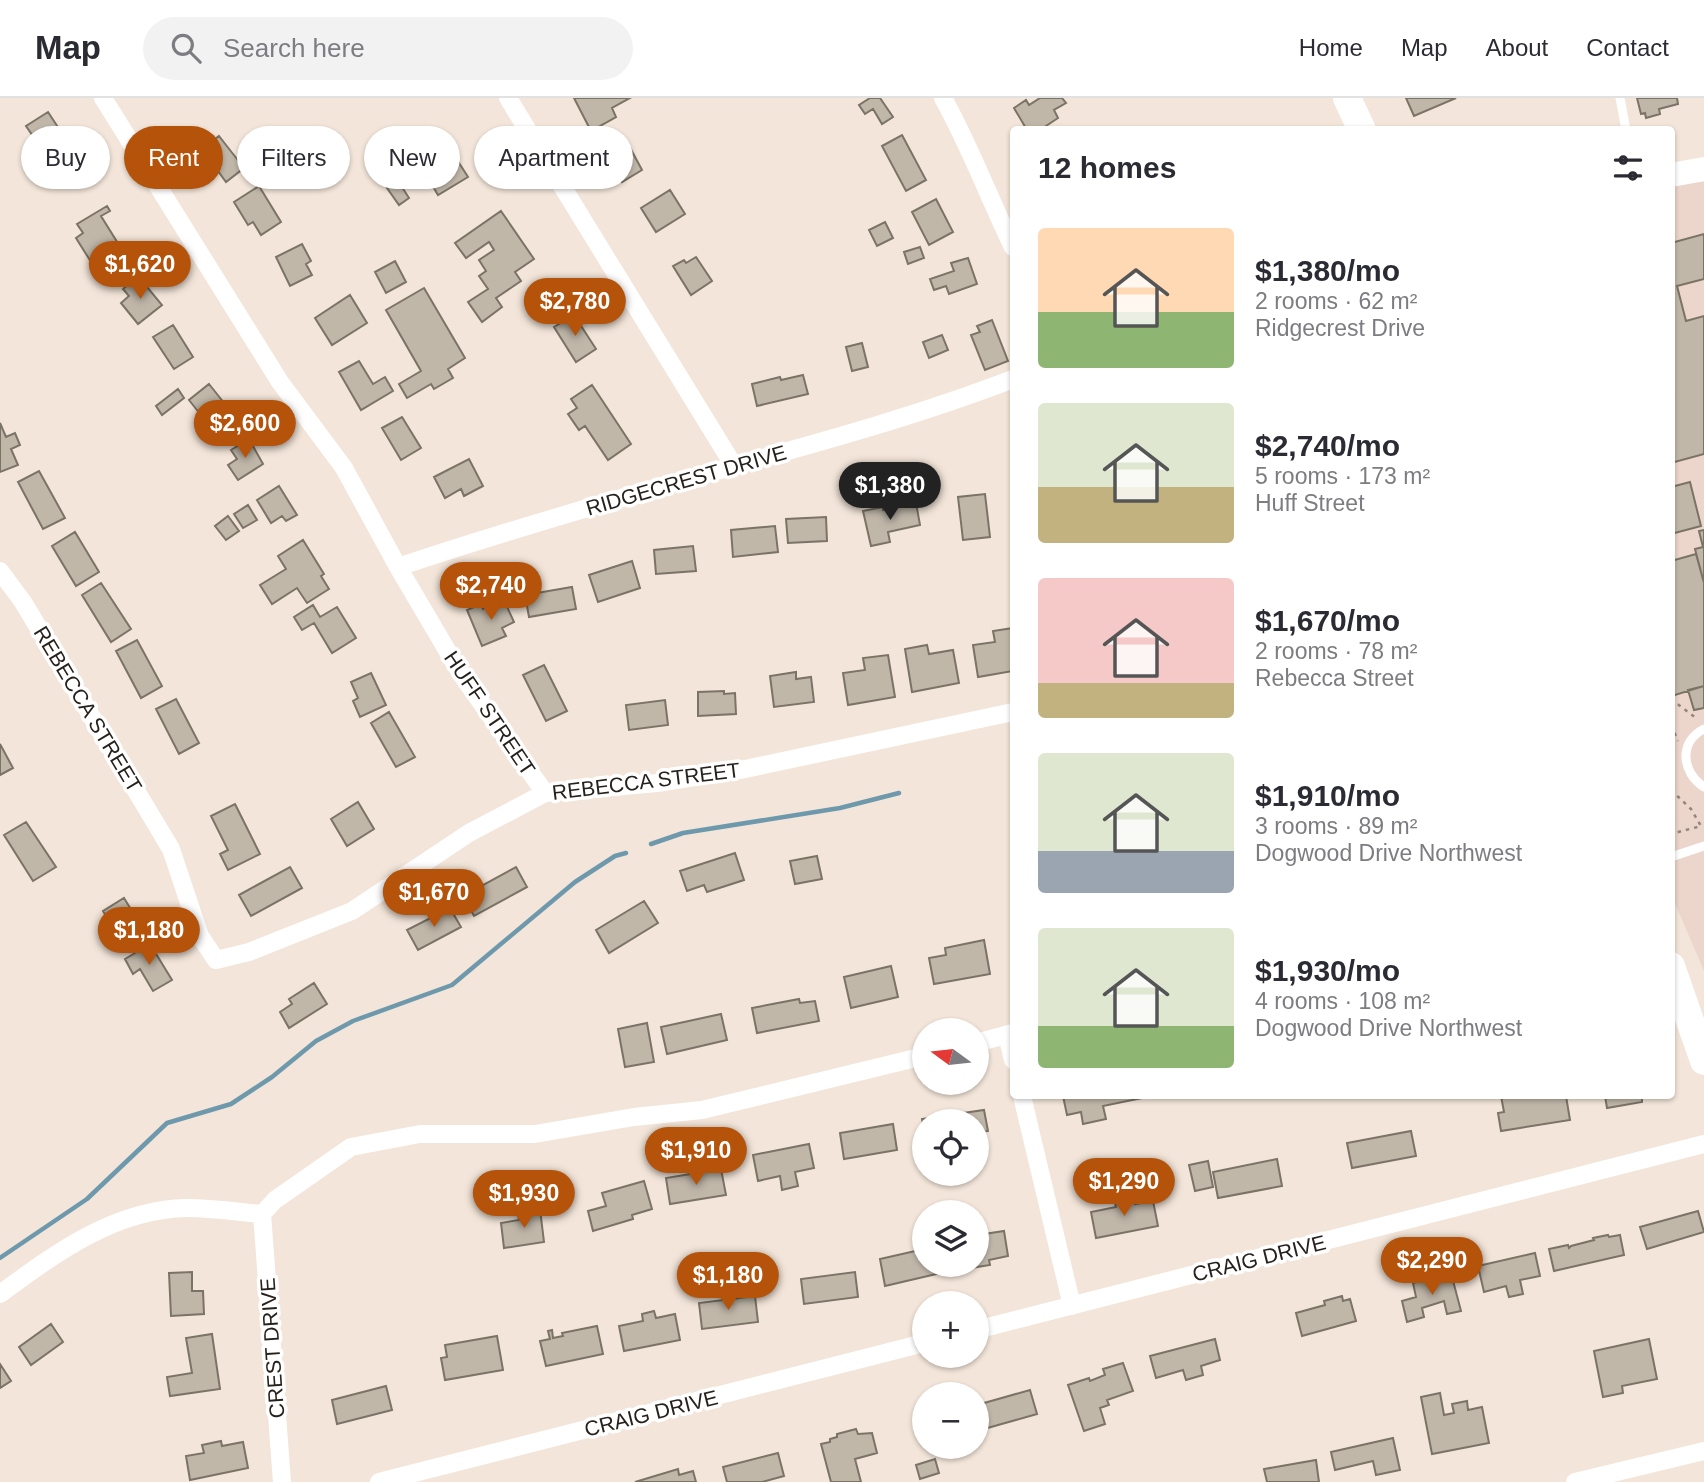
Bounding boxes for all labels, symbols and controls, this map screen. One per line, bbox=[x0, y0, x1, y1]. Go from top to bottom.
search box bbox=[143, 17, 633, 80]
text: Map bbox=[35, 29, 101, 66]
icon: search bbox=[167, 29, 205, 67]
text: Search here bbox=[223, 33, 365, 63]
text: Home bbox=[1299, 34, 1363, 61]
text: Map bbox=[1401, 34, 1448, 61]
text: About bbox=[1486, 34, 1548, 61]
text: Contact bbox=[1586, 34, 1669, 61]
chip: Buy bbox=[21, 126, 110, 189]
chip: Rent bbox=[124, 126, 223, 189]
chip: Filters bbox=[237, 126, 350, 189]
chip: New bbox=[364, 126, 460, 189]
chip: Apartment bbox=[474, 126, 633, 189]
icon: filters bbox=[1609, 149, 1647, 187]
text: 12 homes bbox=[1038, 151, 1176, 184]
pin: $1,620 bbox=[83, 242, 197, 301]
text: $1,620 bbox=[105, 251, 175, 277]
text: $1,380/mo bbox=[1255, 254, 1400, 287]
icon: home bbox=[1094, 256, 1178, 340]
pin: $2,780 bbox=[518, 278, 632, 338]
text: $2,780 bbox=[540, 288, 610, 314]
text: 2 rooms · 62 m² bbox=[1255, 288, 1417, 314]
text: Ridgecrest Drive bbox=[1255, 315, 1425, 341]
pin: $2,600 bbox=[188, 400, 302, 460]
text: $2,600 bbox=[210, 410, 280, 436]
text: $2,740/mo bbox=[1255, 429, 1400, 462]
icon: home bbox=[1094, 431, 1178, 515]
street label: RIDGECREST DRIVE bbox=[583, 440, 789, 520]
pin: $1,380 bbox=[833, 462, 947, 522]
text: 5 rooms · 173 m² bbox=[1255, 463, 1430, 489]
text: $1,380 bbox=[855, 472, 925, 498]
text: Huff Street bbox=[1255, 490, 1365, 516]
pin: $2,740 bbox=[434, 562, 548, 622]
text: $2,740 bbox=[456, 572, 526, 598]
text: $1,670/mo bbox=[1255, 604, 1400, 637]
icon: home bbox=[1094, 606, 1178, 690]
street label: REBECCA STREET bbox=[29, 622, 147, 796]
text: 2 rooms · 78 m² bbox=[1255, 638, 1417, 664]
street label: HUFF STREET bbox=[440, 647, 540, 780]
text: Rebecca Street bbox=[1255, 665, 1414, 691]
street label: REBECCA STREET bbox=[551, 758, 741, 804]
text: $1,910/mo bbox=[1255, 779, 1400, 812]
icon: home bbox=[1094, 781, 1178, 865]
text: 3 rooms · 89 m² bbox=[1255, 813, 1417, 839]
text: Dogwood Drive Northwest bbox=[1255, 840, 1522, 866]
pin: $1,670 bbox=[377, 870, 491, 929]
text: $1,670 bbox=[399, 879, 469, 905]
pin: $1,180 bbox=[92, 908, 206, 967]
text: $1,180 bbox=[114, 917, 184, 943]
text: $1,930/mo bbox=[1255, 954, 1400, 987]
icon: home bbox=[1094, 956, 1178, 1040]
text: 4 rooms · 108 m² bbox=[1255, 988, 1430, 1014]
text: Dogwood Drive Northwest bbox=[1255, 1015, 1522, 1041]
north arrow bbox=[912, 1018, 989, 1096]
map controls bbox=[912, 1018, 989, 1459]
button: locate bbox=[912, 1109, 989, 1186]
pin: $1,910 bbox=[639, 1128, 753, 1187]
text: $1,910 bbox=[661, 1137, 731, 1163]
pin: $1,290 bbox=[1067, 1158, 1181, 1218]
text: $1,290 bbox=[1089, 1168, 1159, 1194]
pin: $1,930 bbox=[467, 1170, 581, 1230]
text: $1,930 bbox=[489, 1180, 559, 1206]
button: layers bbox=[912, 1200, 989, 1277]
street label: CRAIG DRIVE bbox=[1190, 1230, 1328, 1286]
pin: $2,290 bbox=[1375, 1238, 1489, 1297]
text: $2,290 bbox=[1397, 1247, 1467, 1273]
pin: $1,180 bbox=[671, 1252, 785, 1312]
text: $1,180 bbox=[693, 1262, 763, 1288]
street label: CREST DRIVE bbox=[256, 1277, 288, 1419]
button: + bbox=[912, 1291, 989, 1368]
button: − bbox=[912, 1382, 989, 1459]
street label: CRAIG DRIVE bbox=[582, 1385, 720, 1441]

